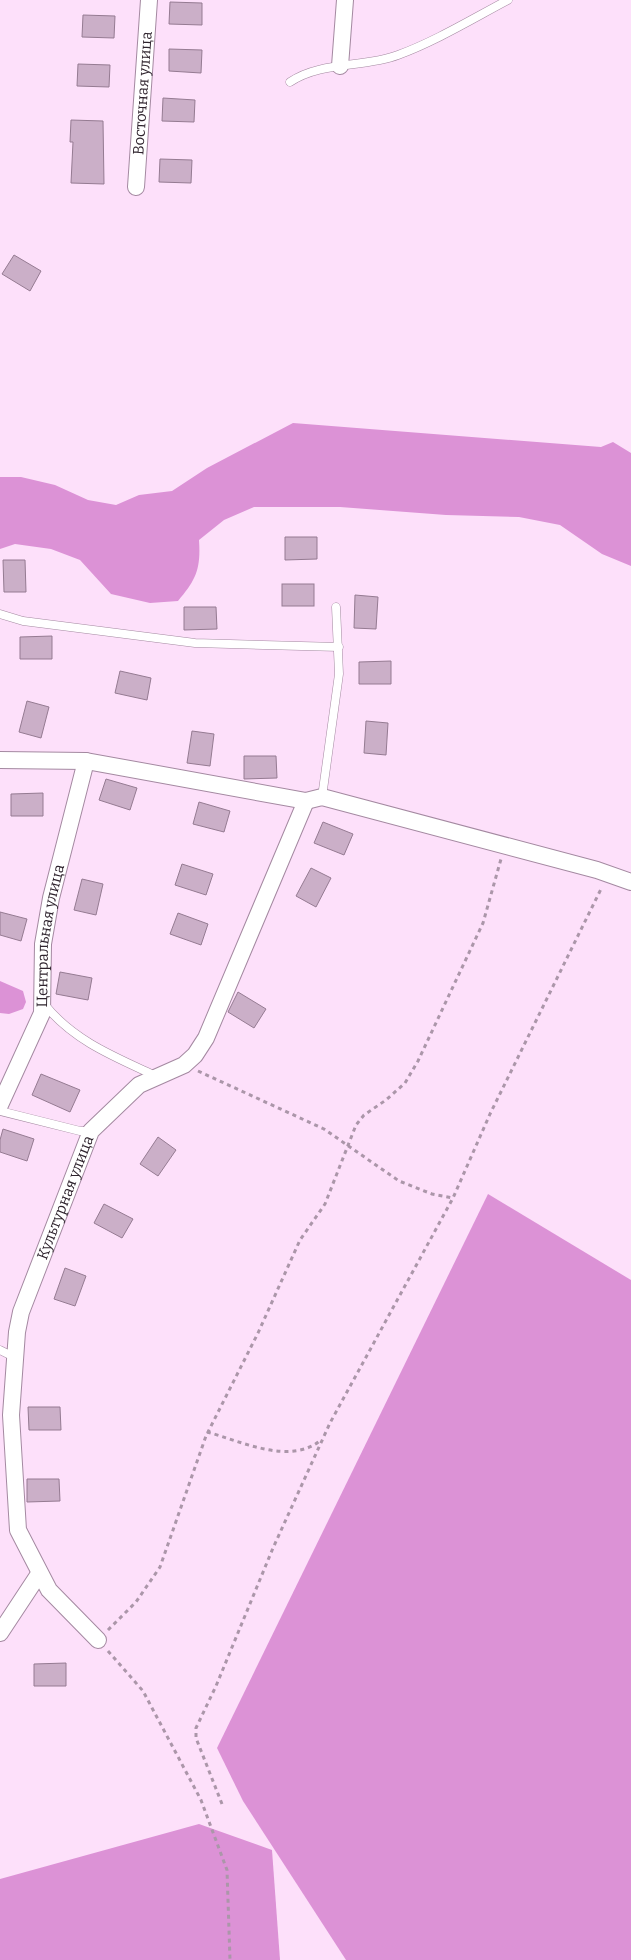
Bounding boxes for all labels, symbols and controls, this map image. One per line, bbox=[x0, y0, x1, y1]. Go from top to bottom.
street label: Восточная улица bbox=[129, 31, 156, 156]
street label: Центральная улица bbox=[33, 862, 68, 1008]
street label: Культурная улица bbox=[33, 1133, 97, 1262]

